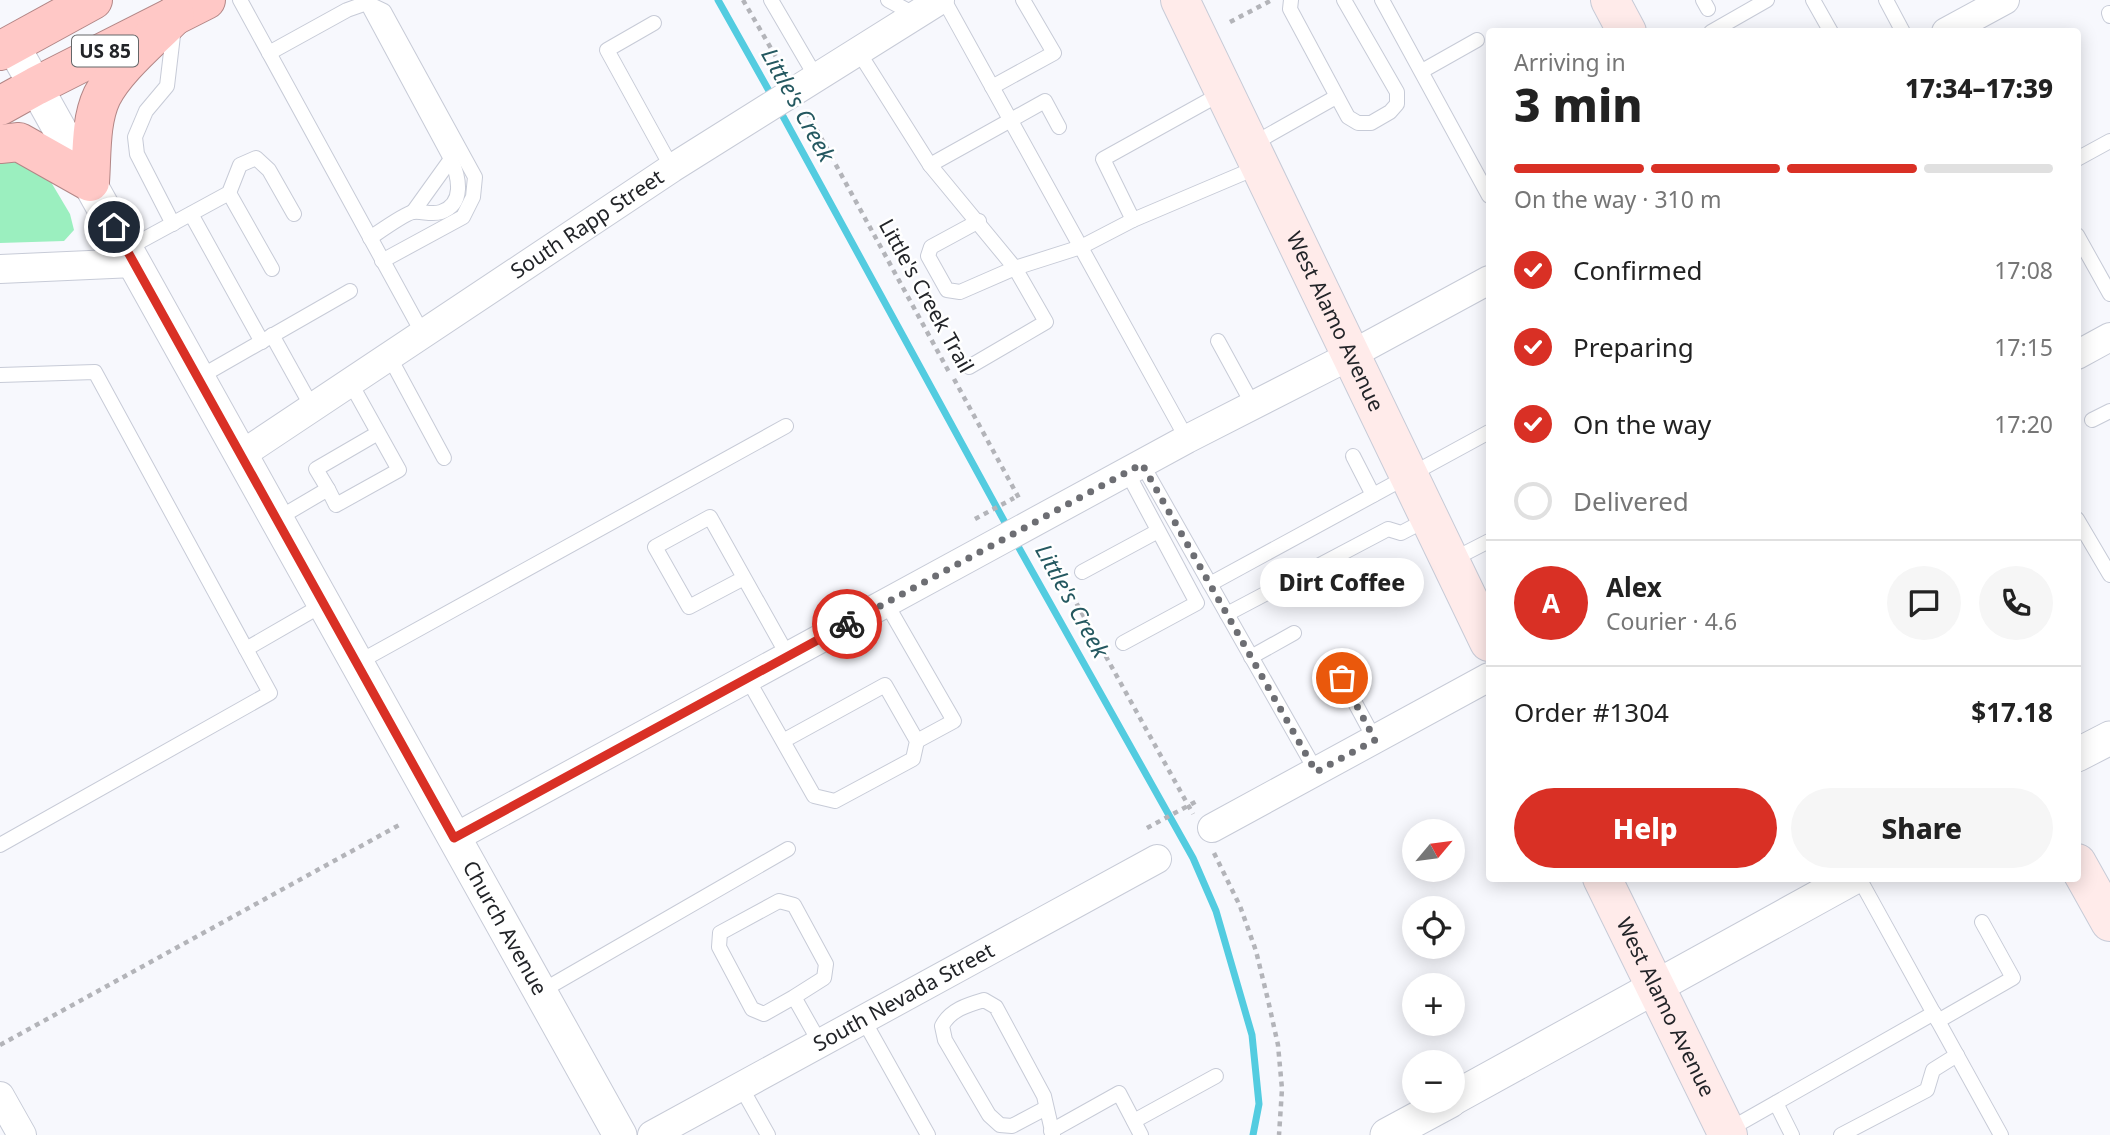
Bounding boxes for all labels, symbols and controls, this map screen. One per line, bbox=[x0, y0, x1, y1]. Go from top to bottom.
road number: US 85 bbox=[72, 36, 138, 66]
water label: Little's Creek bbox=[754, 42, 844, 169]
text: Arriving in bbox=[1514, 46, 1626, 78]
text: 17:34–17:39 bbox=[1905, 70, 2053, 106]
text: 3 min bbox=[1514, 73, 1643, 135]
street label: South Rapp Street bbox=[505, 162, 669, 285]
text: On the way · 310 m bbox=[1514, 183, 1721, 215]
pin bbox=[84, 197, 144, 257]
icon: home bbox=[95, 208, 133, 246]
street label: Little's Creek Trail bbox=[873, 214, 981, 377]
street label: West Alamo Avenue bbox=[1281, 227, 1391, 416]
icon: check bbox=[1514, 251, 1552, 289]
text: Confirmed bbox=[1573, 252, 1703, 288]
text: 17:08 bbox=[1994, 254, 2053, 286]
icon: check bbox=[1514, 328, 1552, 366]
text: Preparing bbox=[1573, 329, 1694, 365]
text: 17:15 bbox=[1994, 331, 2053, 363]
icon: check bbox=[1514, 405, 1552, 443]
text: On the way bbox=[1573, 406, 1711, 442]
text: 17:20 bbox=[1994, 408, 2053, 440]
text: Delivered bbox=[1573, 483, 1689, 519]
water label: Little's Creek bbox=[1028, 538, 1118, 665]
callout: Dirt Coffee bbox=[1260, 559, 1424, 608]
text: Dirt Coffee bbox=[1279, 566, 1405, 598]
button: chat bbox=[1887, 566, 1961, 640]
button: phone bbox=[1979, 566, 2053, 640]
text: Alex bbox=[1606, 569, 1662, 605]
text: A bbox=[1542, 585, 1560, 621]
courier bbox=[812, 589, 882, 659]
icon: bike bbox=[828, 605, 866, 643]
text: Courier · 4.6 bbox=[1606, 605, 1737, 637]
pin bbox=[1312, 648, 1372, 708]
icon: bag bbox=[1323, 659, 1361, 697]
text: Order #1304 bbox=[1514, 694, 1669, 730]
text: $17.18 bbox=[1971, 694, 2053, 730]
button: Help bbox=[1514, 788, 1777, 868]
button: Share bbox=[1791, 788, 2053, 868]
north arrow bbox=[1402, 819, 1465, 882]
map controls bbox=[1402, 819, 1465, 1113]
street label: Church Avenue bbox=[457, 855, 554, 1000]
button: locate bbox=[1402, 896, 1465, 959]
street label: West Alamo Avenue bbox=[1611, 913, 1722, 1101]
street label: South Nevada Street bbox=[808, 936, 999, 1057]
button: + bbox=[1402, 973, 1465, 1036]
button: − bbox=[1402, 1050, 1465, 1113]

